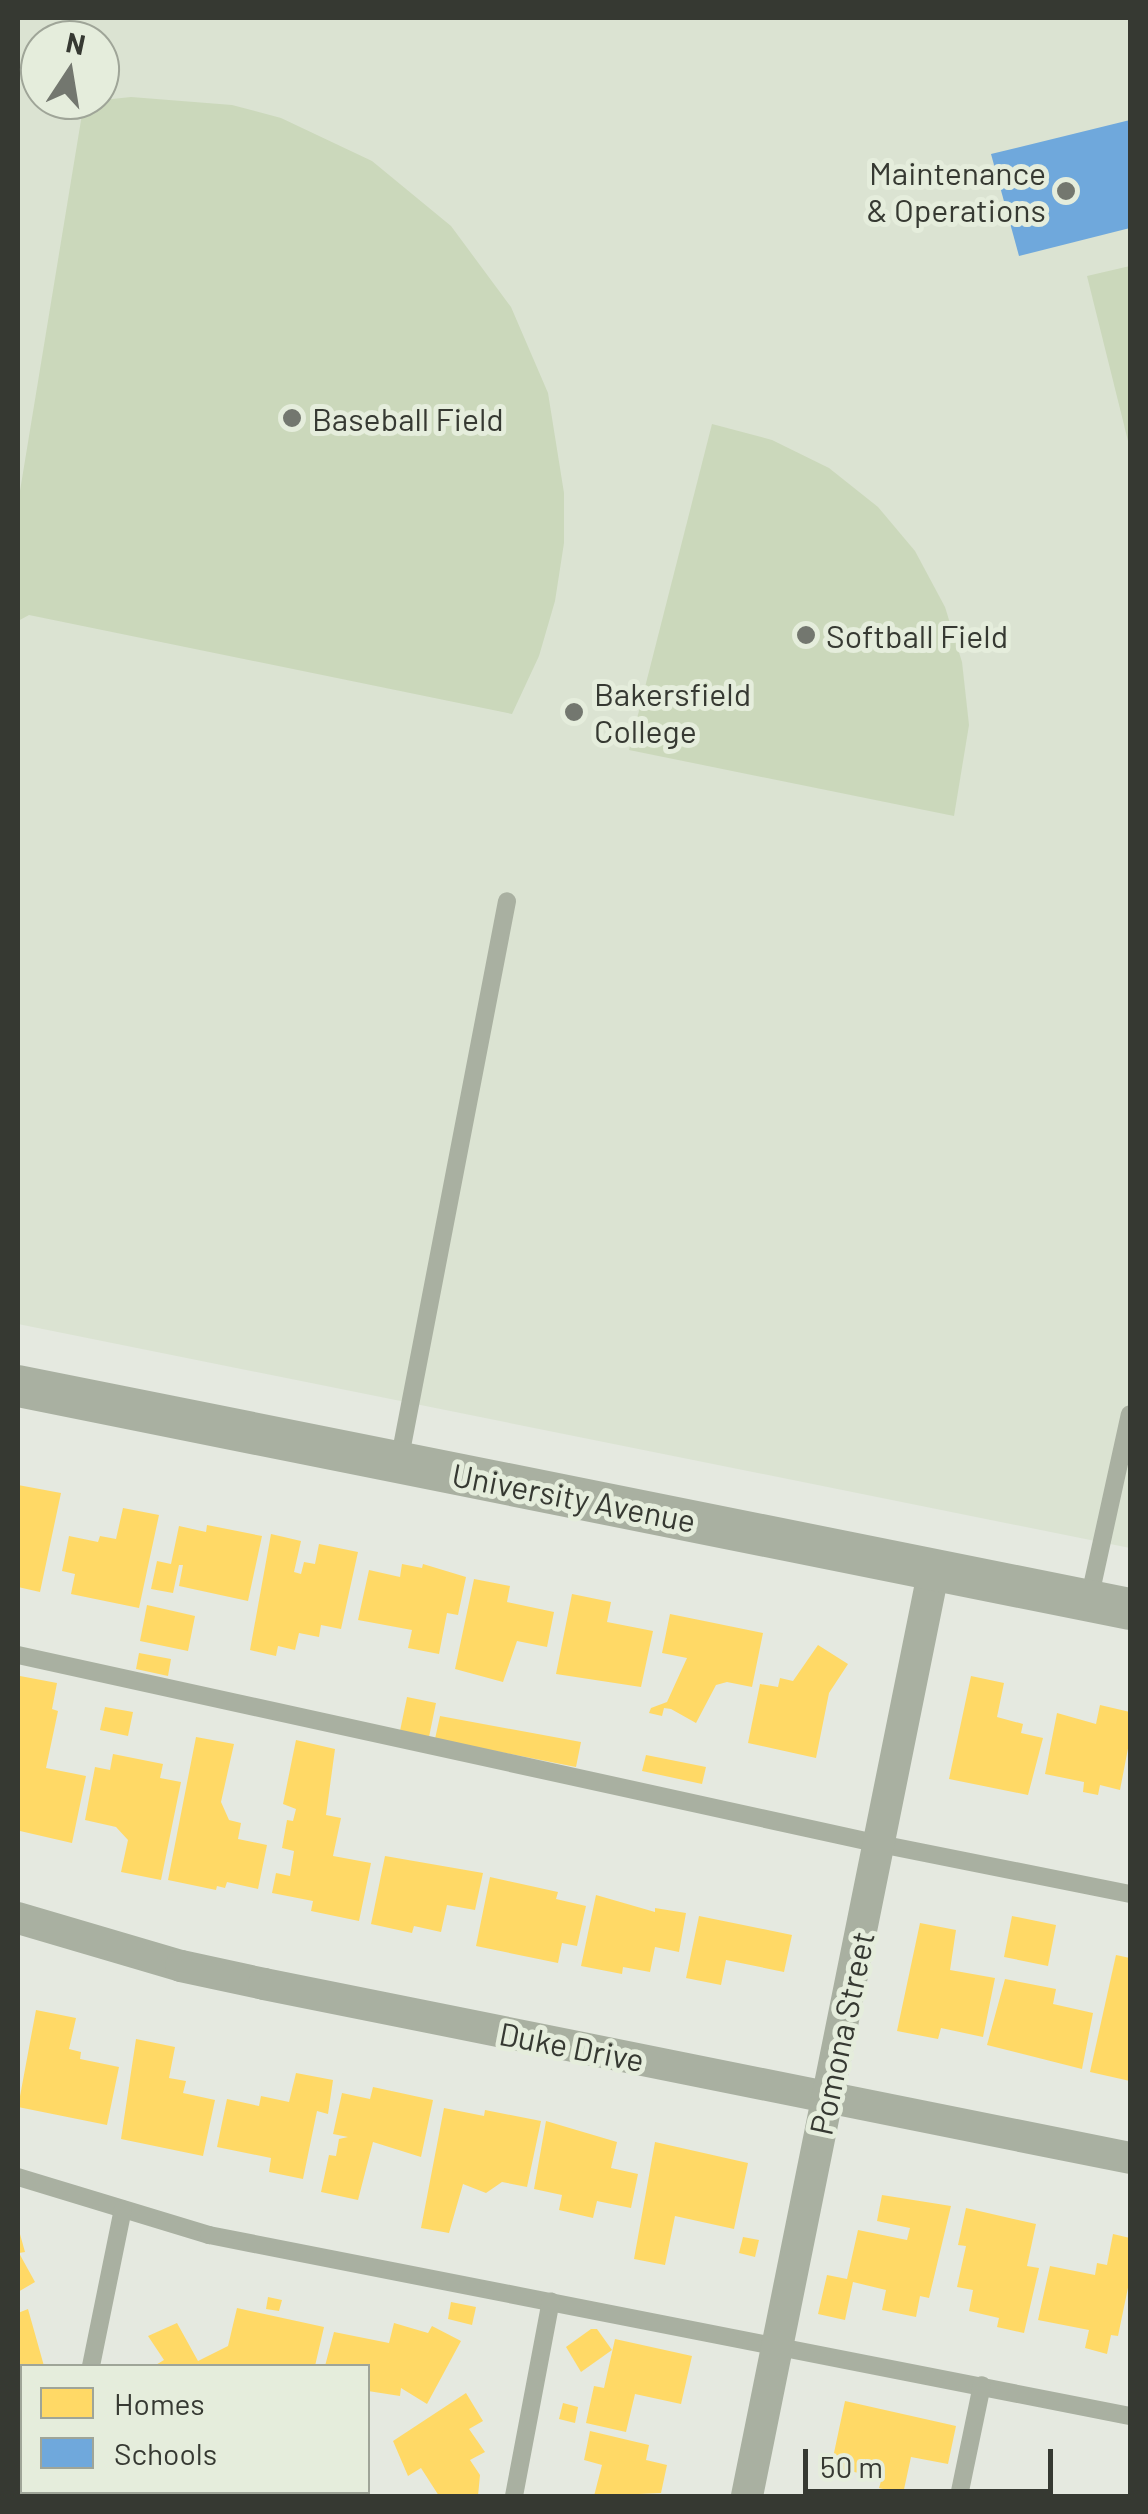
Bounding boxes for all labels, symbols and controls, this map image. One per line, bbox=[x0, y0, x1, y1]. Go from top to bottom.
north arrow bbox=[20, 20, 120, 120]
text: N bbox=[63, 24, 88, 61]
place label: Maintenance & Operations bbox=[866, 154, 1046, 229]
marker: Maintenance & Operations bbox=[1055, 180, 1077, 202]
place label: Baseball Field bbox=[312, 399, 504, 437]
marker: Baseball Field bbox=[281, 407, 303, 429]
place label: Softball Field bbox=[826, 616, 1008, 654]
marker: Softball Field bbox=[795, 624, 817, 646]
place label: Bakersfield College bbox=[594, 675, 751, 750]
marker: Bakersfield College bbox=[563, 701, 585, 723]
street label: University Avenue bbox=[449, 1455, 699, 1539]
street label: Pomona Street bbox=[801, 1928, 881, 2138]
street label: Duke Drive bbox=[496, 2013, 648, 2079]
legend bbox=[20, 2364, 370, 2494]
text: Homes bbox=[114, 2385, 205, 2421]
scale bar bbox=[808, 2429, 1058, 2491]
text: Schools bbox=[114, 2435, 217, 2471]
text: 50 m bbox=[820, 2448, 883, 2484]

